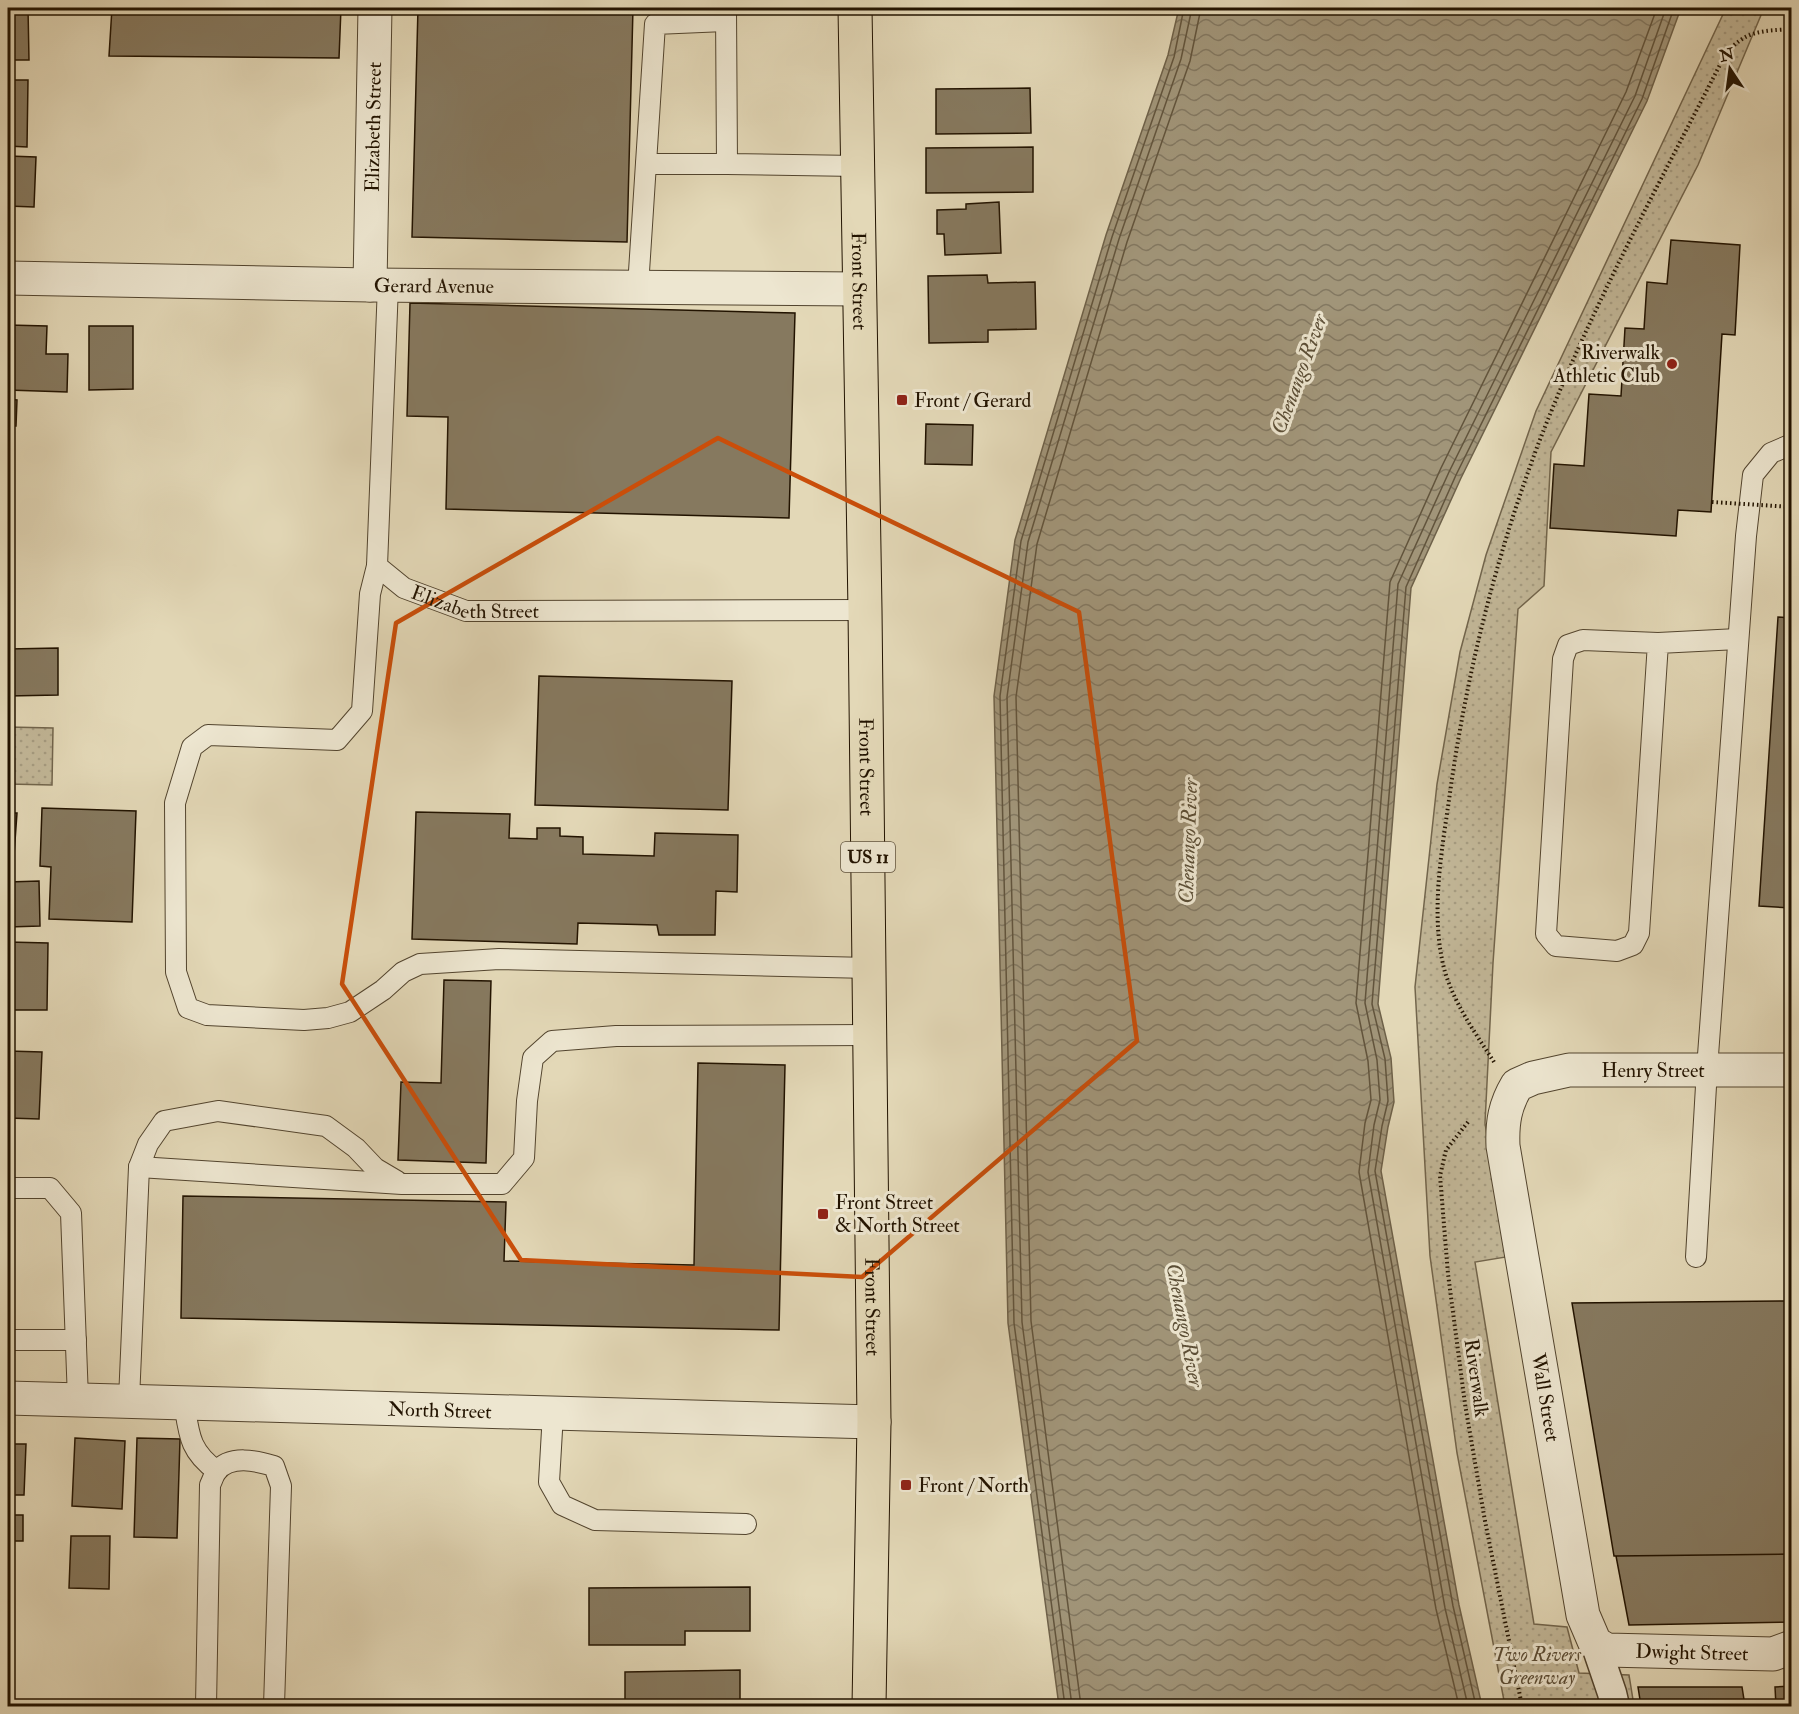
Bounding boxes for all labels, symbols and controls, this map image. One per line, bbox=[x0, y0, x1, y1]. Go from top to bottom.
north arrow bbox=[1700, 39, 1760, 99]
text: N bbox=[1717, 44, 1737, 67]
street label: Elizabeth Street bbox=[360, 61, 387, 192]
street label: Front Street bbox=[846, 232, 872, 331]
street label: Gerard Avenue bbox=[374, 273, 494, 299]
water label: Chenango River bbox=[1265, 309, 1334, 438]
place label: Riverwalk Athletic Club bbox=[1552, 340, 1660, 388]
marker: Riverwalk Athletic Club bbox=[1665, 357, 1679, 371]
place label: Front / Gerard bbox=[914, 388, 1032, 413]
marker: Front / Gerard bbox=[895, 393, 909, 407]
street label: Elizabeth Street bbox=[408, 580, 540, 624]
street label: Front Street bbox=[853, 718, 879, 817]
water label: Chenango River bbox=[1173, 777, 1204, 904]
road number: US 11 bbox=[841, 842, 895, 872]
street label: Henry Street bbox=[1601, 1058, 1705, 1083]
place label: Front Street & North Street bbox=[835, 1190, 960, 1238]
marker: Front Street & North Street bbox=[816, 1207, 830, 1221]
street label: Front Street bbox=[859, 1258, 885, 1357]
water label: Chenango River bbox=[1159, 1261, 1210, 1390]
street label: Riverwalk bbox=[1459, 1337, 1494, 1419]
street label: Wall Street bbox=[1525, 1350, 1565, 1444]
street label: North Street bbox=[388, 1397, 493, 1424]
place label: Front / North bbox=[918, 1473, 1029, 1498]
marker: Front / North bbox=[899, 1478, 913, 1492]
street label: Dwight Street bbox=[1635, 1639, 1749, 1666]
park label: Two Rivers Greenway bbox=[1493, 1642, 1582, 1690]

